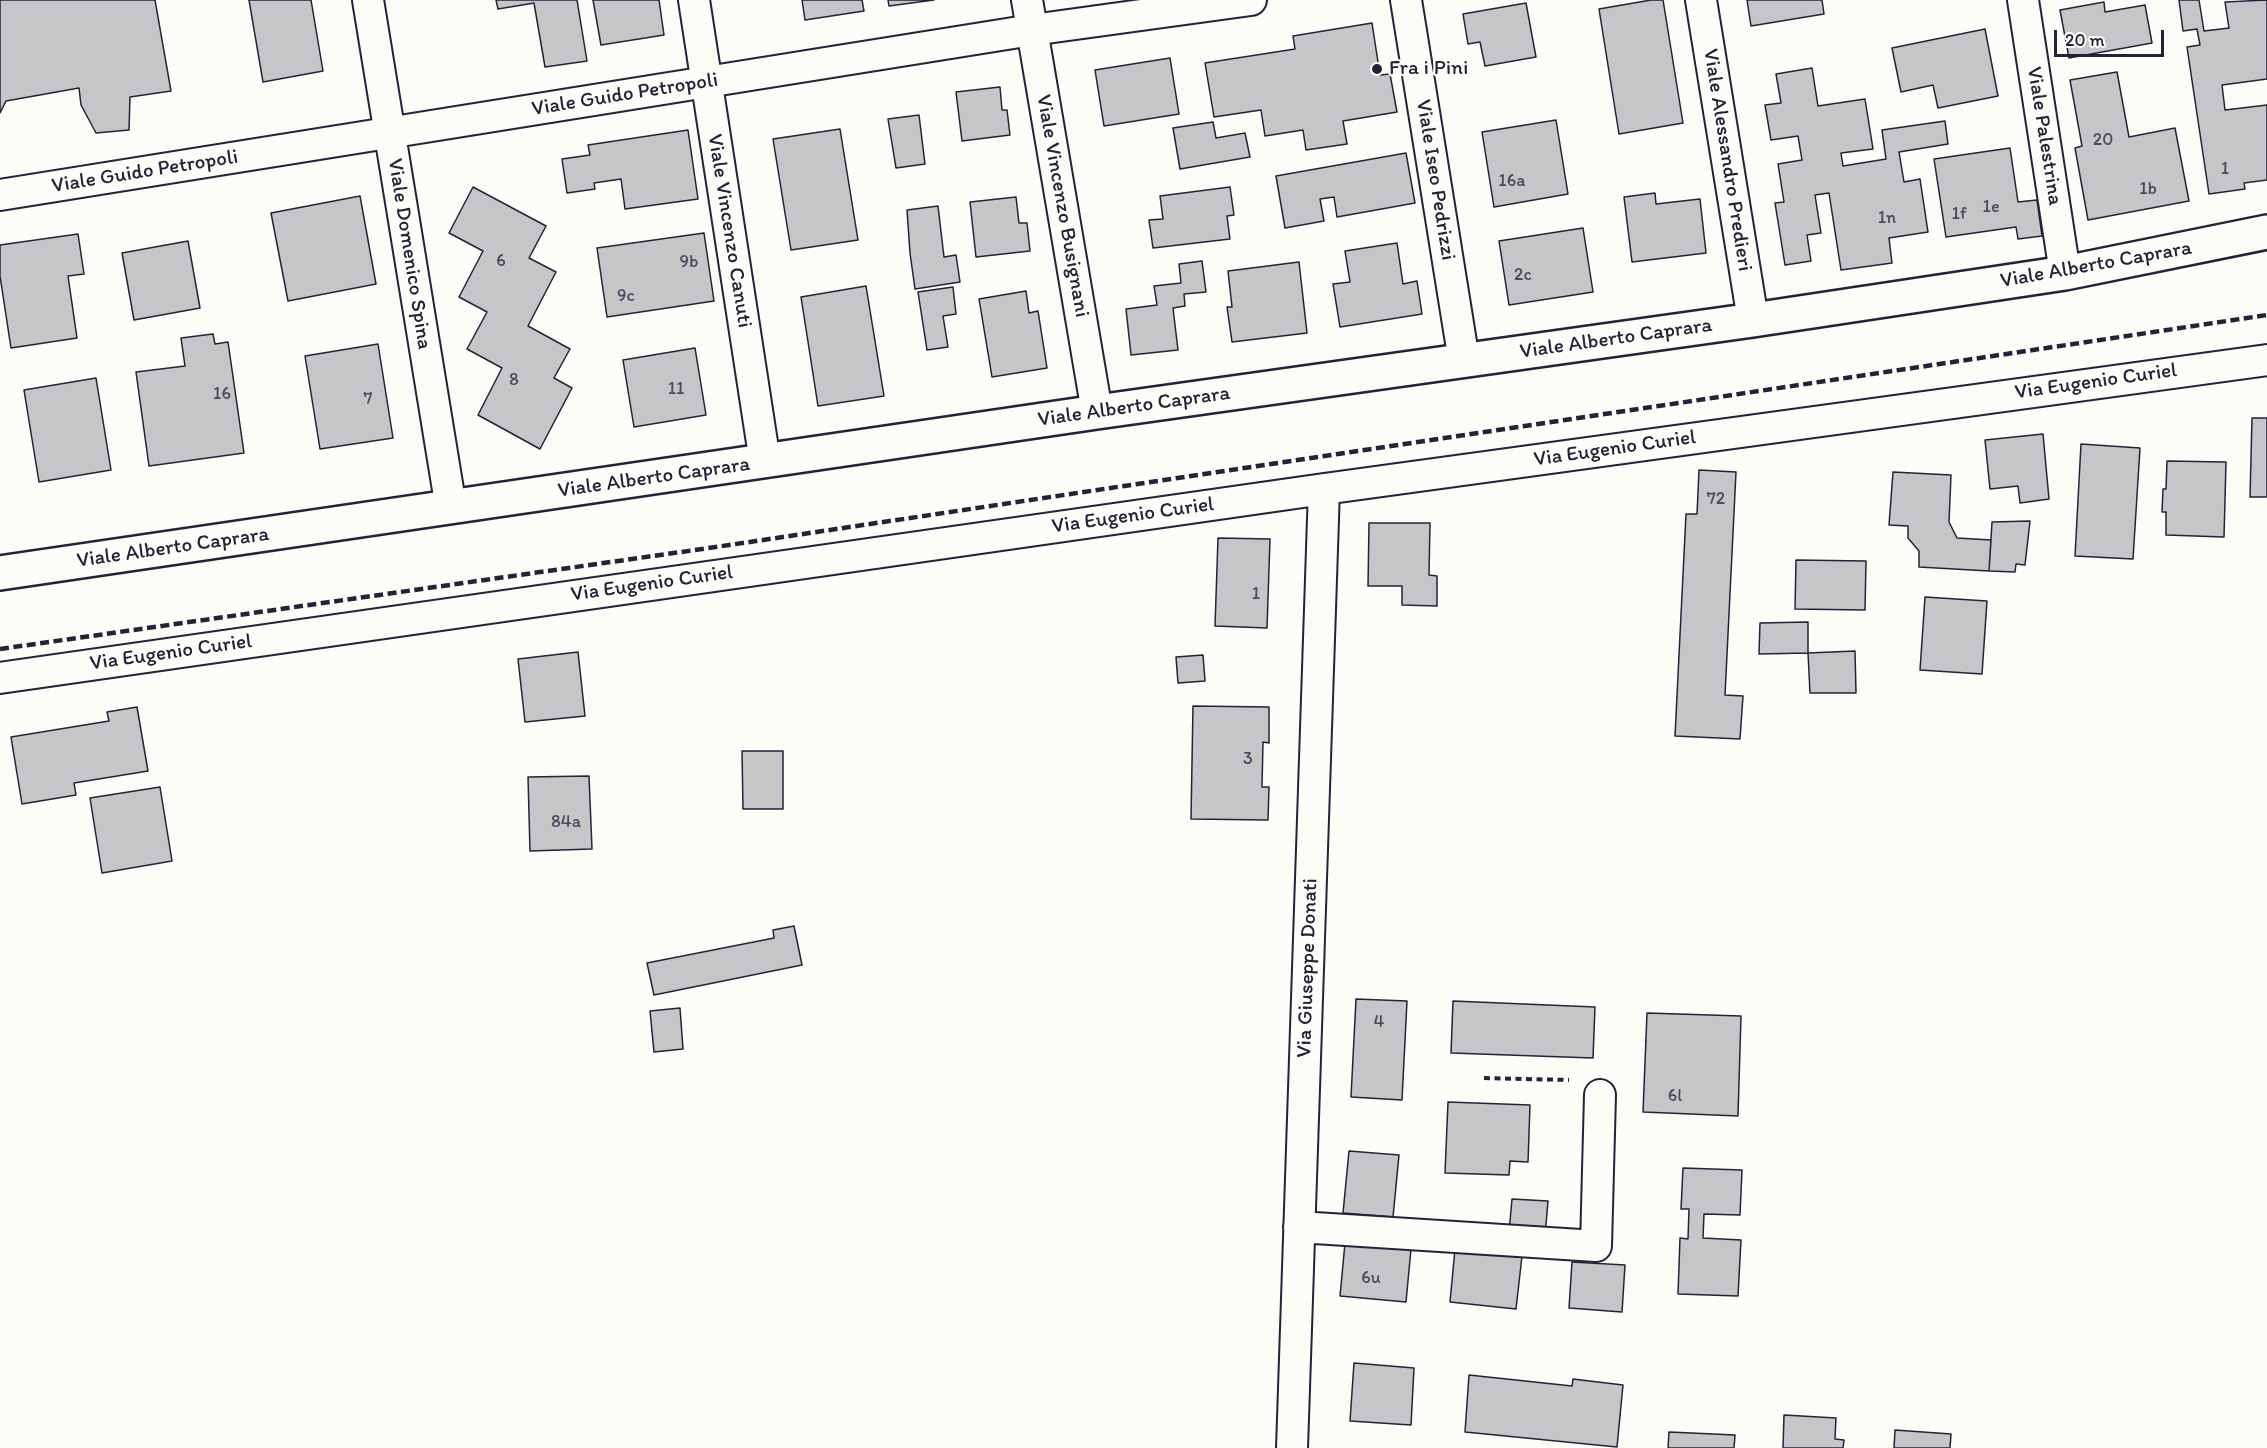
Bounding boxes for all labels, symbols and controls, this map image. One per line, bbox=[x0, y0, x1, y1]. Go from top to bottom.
scale bar bbox=[2057, 18, 2166, 56]
text: 20 m bbox=[2065, 29, 2105, 51]
street label: Viale Alessandro Predieri bbox=[1697, 47, 1757, 273]
place label: Fra i Pini bbox=[1389, 56, 1468, 82]
marker: Fra i Pini bbox=[1370, 62, 1384, 76]
street label: Viale Palestrina bbox=[2021, 65, 2067, 207]
street label: Viale Guido Petropoli bbox=[530, 68, 720, 122]
street label: Viale Vincenzo Busignani bbox=[1030, 93, 1094, 319]
street label: Viale Iseo Pedrizzi bbox=[1410, 98, 1460, 262]
house number: 20 bbox=[2093, 129, 2113, 151]
street label: Viale Vincenzo Canuti bbox=[701, 132, 757, 330]
street label: Viale Guido Petropoli bbox=[50, 145, 240, 199]
street label: Viale Domenico Spina bbox=[381, 157, 437, 351]
house number: 1 bbox=[2221, 158, 2229, 180]
house number: 16a bbox=[1498, 170, 1526, 192]
house number: 1b bbox=[2139, 178, 2157, 200]
house number: 1e bbox=[1983, 196, 1999, 218]
house number: 1f bbox=[1951, 203, 1967, 225]
house number: 1n bbox=[1878, 207, 1896, 229]
street label: Viale Alberto Caprara bbox=[1998, 236, 2194, 294]
house number: 6 bbox=[496, 250, 506, 272]
house number: 9b bbox=[680, 251, 698, 273]
house number: 2c bbox=[1514, 264, 1532, 286]
house number: 9c bbox=[617, 285, 635, 307]
street label: Viale Alberto Caprara bbox=[1518, 313, 1714, 365]
street label: Via Eugenio Curiel bbox=[2013, 358, 2179, 406]
house number: 8 bbox=[509, 369, 519, 391]
house number: 11 bbox=[668, 378, 684, 400]
street label: Viale Alberto Caprara bbox=[1036, 381, 1232, 433]
house number: 16 bbox=[213, 383, 231, 405]
house number: 7 bbox=[364, 388, 372, 410]
street label: Via Eugenio Curiel bbox=[1532, 425, 1698, 473]
street label: Viale Alberto Caprara bbox=[556, 452, 752, 504]
house number: 72 bbox=[1707, 488, 1725, 510]
street label: Via Eugenio Curiel bbox=[1050, 492, 1216, 540]
street label: Viale Alberto Caprara bbox=[75, 522, 271, 574]
street label: Via Eugenio Curiel bbox=[569, 560, 735, 608]
house number: 1 bbox=[1252, 583, 1260, 605]
street label: Via Eugenio Curiel bbox=[88, 629, 254, 677]
house number: 3 bbox=[1243, 748, 1253, 770]
house number: 84a bbox=[551, 811, 581, 833]
street label: Via Giuseppe Donati bbox=[1292, 878, 1324, 1058]
house number: 4 bbox=[1374, 1011, 1384, 1033]
house number: 6l bbox=[1668, 1085, 1682, 1107]
house number: 6u bbox=[1361, 1267, 1381, 1289]

